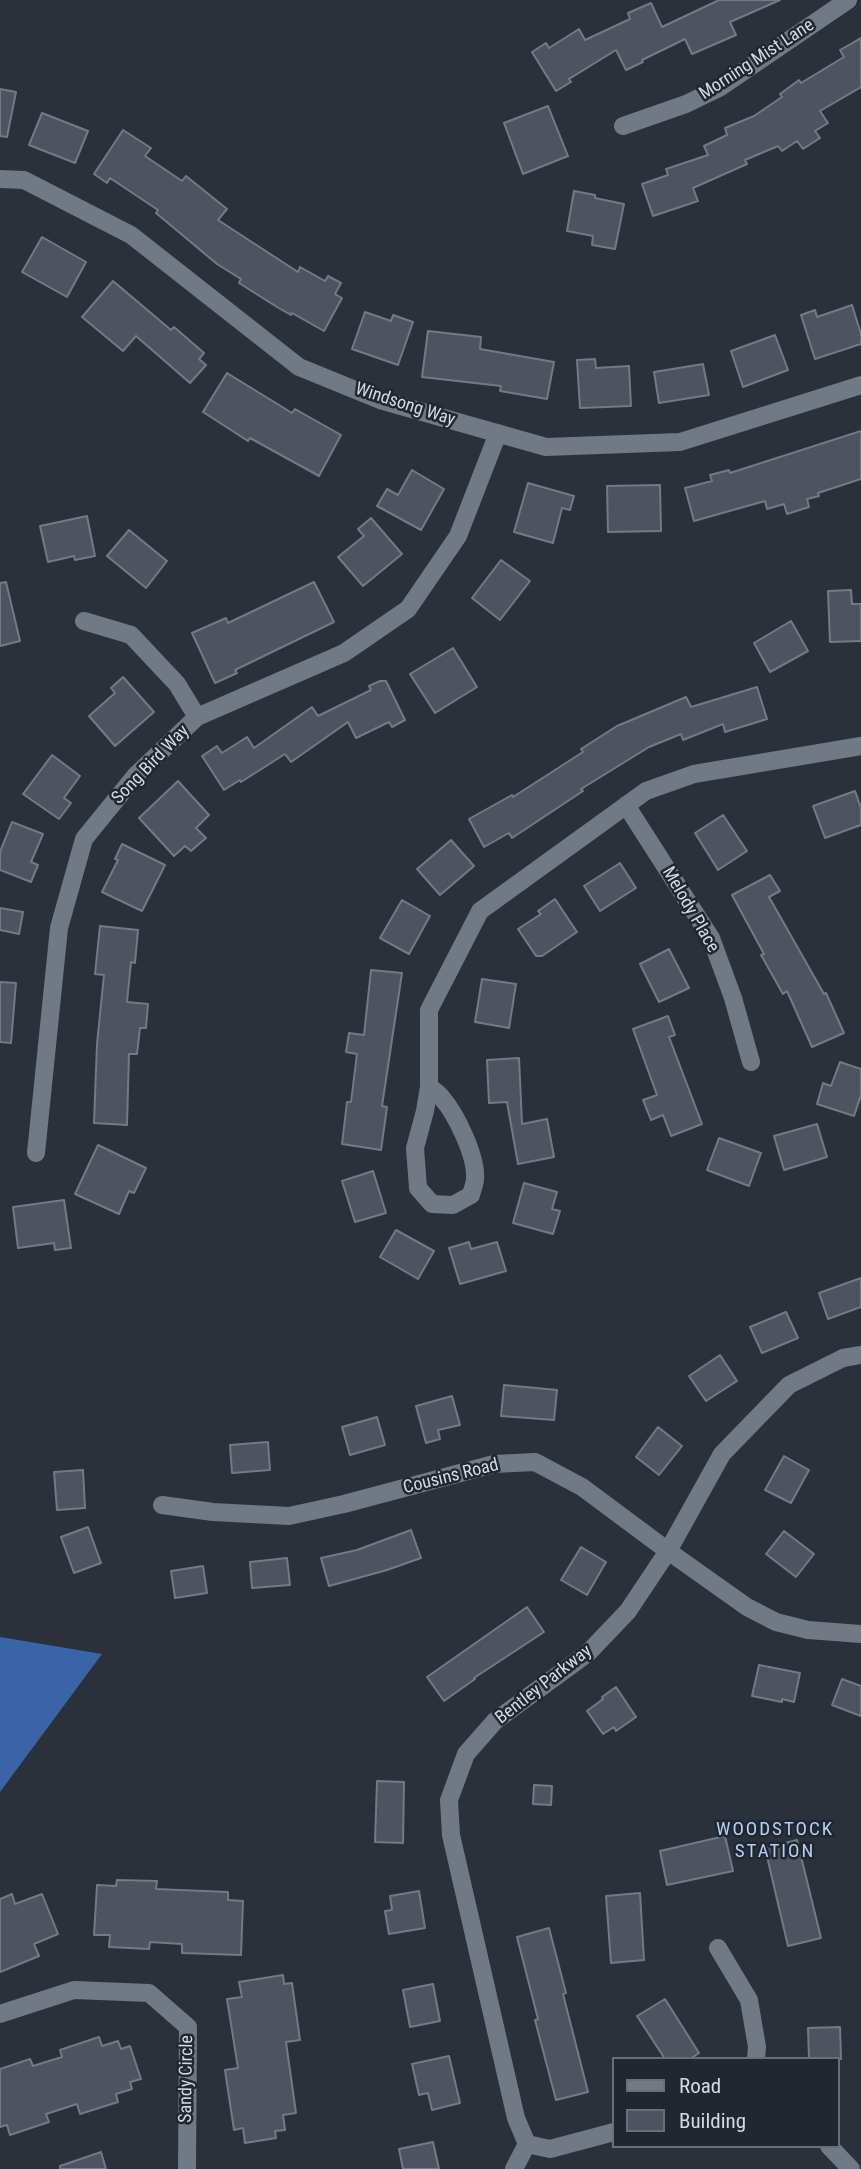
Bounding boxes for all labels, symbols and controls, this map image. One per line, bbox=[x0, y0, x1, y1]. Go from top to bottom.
street label: Morning Mist Lane bbox=[696, 15, 818, 105]
street label: Windsong Way bbox=[352, 379, 458, 431]
street label: Song Bird Way bbox=[108, 721, 194, 809]
street label: Melody Place bbox=[657, 863, 723, 957]
street label: Cousins Road bbox=[401, 1455, 501, 1499]
street label: Bentley Parkway bbox=[492, 1641, 596, 1729]
district label: WOODSTOCK STATION bbox=[717, 1819, 833, 1863]
street label: Sandy Circle bbox=[175, 2035, 199, 2123]
legend bbox=[612, 2057, 840, 2148]
text: Road bbox=[679, 2074, 721, 2098]
text: Building bbox=[679, 2109, 746, 2133]

